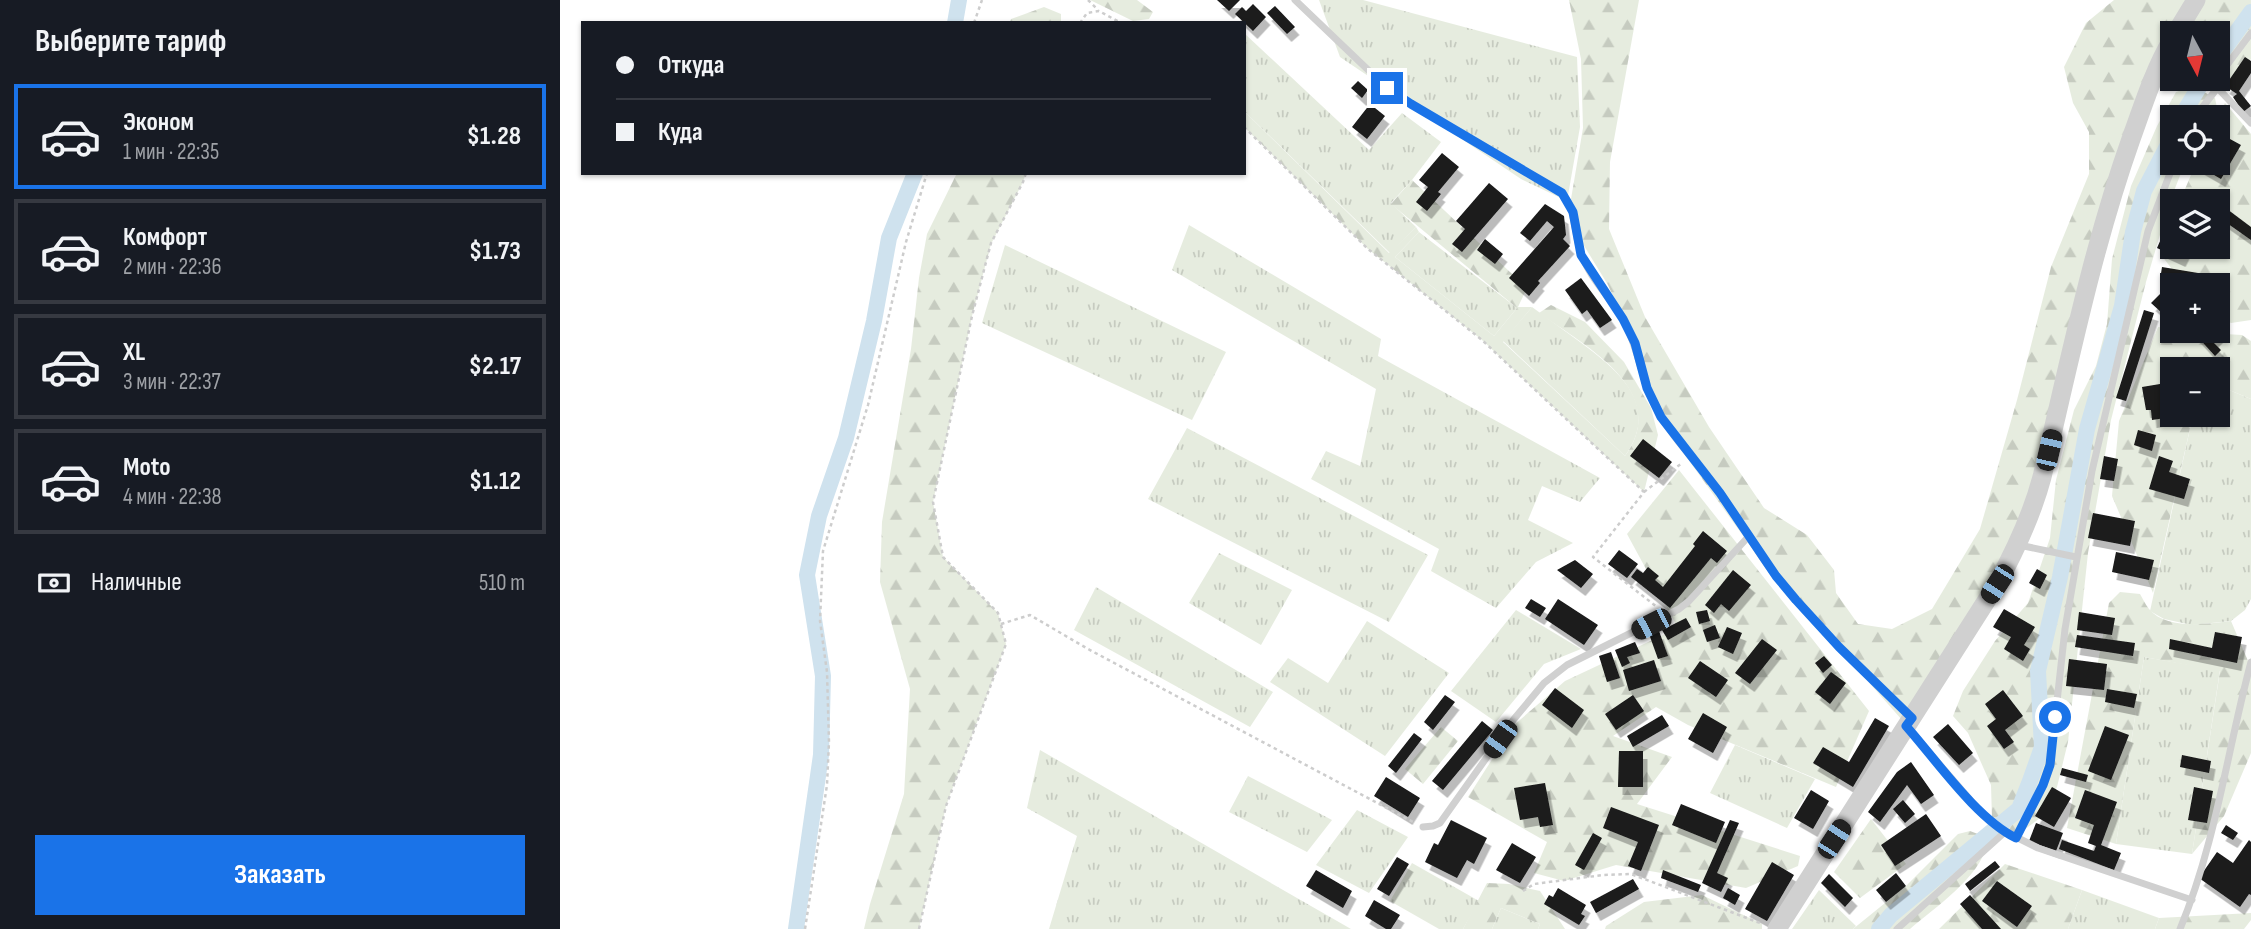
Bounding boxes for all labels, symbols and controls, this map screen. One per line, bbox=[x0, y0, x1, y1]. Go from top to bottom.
north arrow bbox=[2160, 21, 2230, 91]
map controls bbox=[2160, 21, 2230, 427]
text: Выберите тариф bbox=[35, 22, 226, 61]
text: Откуда bbox=[658, 50, 724, 81]
route end bbox=[1371, 72, 1403, 104]
icon: car bbox=[39, 105, 102, 168]
button: locate bbox=[2160, 105, 2230, 175]
text: Эконом bbox=[123, 107, 194, 138]
text: Куда bbox=[658, 117, 703, 148]
text: $1.28 bbox=[467, 121, 521, 152]
text: 1 мин · 22:35 bbox=[123, 138, 219, 166]
button: layers bbox=[2160, 189, 2230, 259]
icon: car bbox=[39, 220, 102, 283]
text: Комфорт bbox=[123, 222, 207, 253]
text: $1.73 bbox=[469, 236, 521, 267]
text: 2 мин · 22:36 bbox=[123, 253, 222, 281]
button: + bbox=[2160, 273, 2230, 343]
icon: car bbox=[39, 335, 102, 398]
text: XL bbox=[123, 337, 145, 368]
text: $2.17 bbox=[469, 351, 521, 382]
button: − bbox=[2160, 357, 2230, 427]
text: 3 мин · 22:37 bbox=[123, 368, 221, 396]
car bbox=[2035, 427, 2064, 473]
icon: car bbox=[39, 450, 102, 513]
text: Moto bbox=[123, 452, 171, 483]
text: $1.12 bbox=[469, 466, 521, 497]
text: 4 мин · 22:38 bbox=[123, 483, 222, 511]
car bbox=[1977, 561, 2018, 607]
icon: cash bbox=[35, 564, 73, 602]
text: Наличные bbox=[91, 567, 182, 598]
text: 510 m bbox=[479, 569, 525, 597]
car bbox=[1628, 605, 1675, 643]
route start bbox=[2039, 701, 2071, 733]
car bbox=[1480, 716, 1521, 762]
car bbox=[1814, 816, 1855, 862]
button: Заказать bbox=[35, 835, 525, 915]

